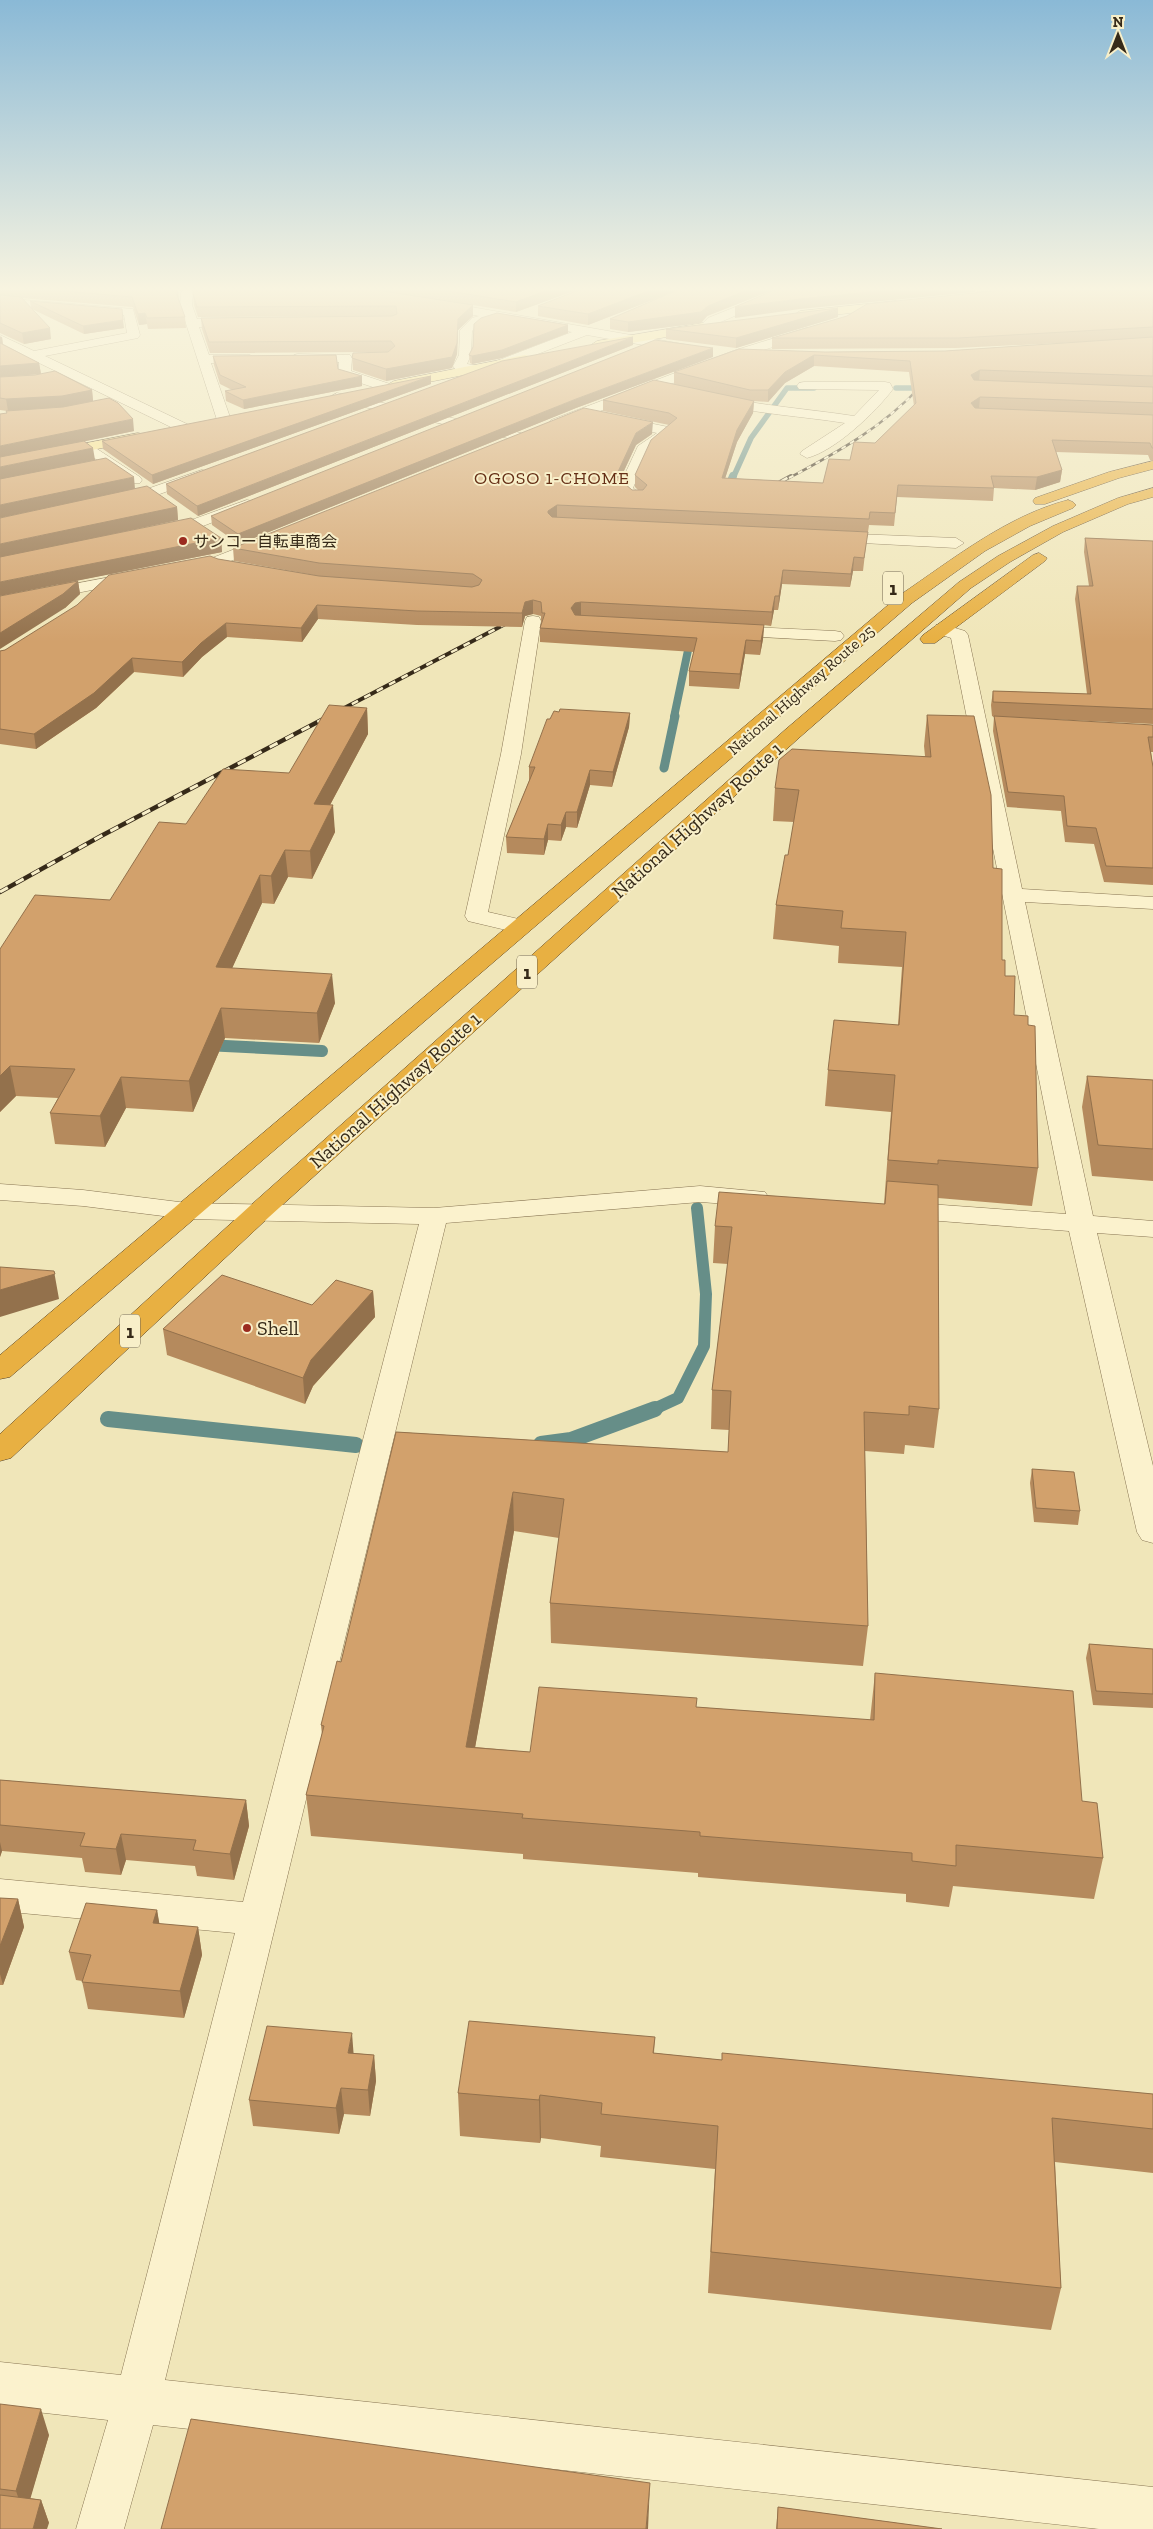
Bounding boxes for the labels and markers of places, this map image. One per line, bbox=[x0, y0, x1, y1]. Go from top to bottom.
place label: サンコー自転車商会 bbox=[193, 532, 337, 551]
marker: サンコー自転車商会 bbox=[177, 535, 189, 547]
place label: Shell bbox=[257, 1316, 299, 1340]
marker: Shell bbox=[241, 1322, 253, 1334]

